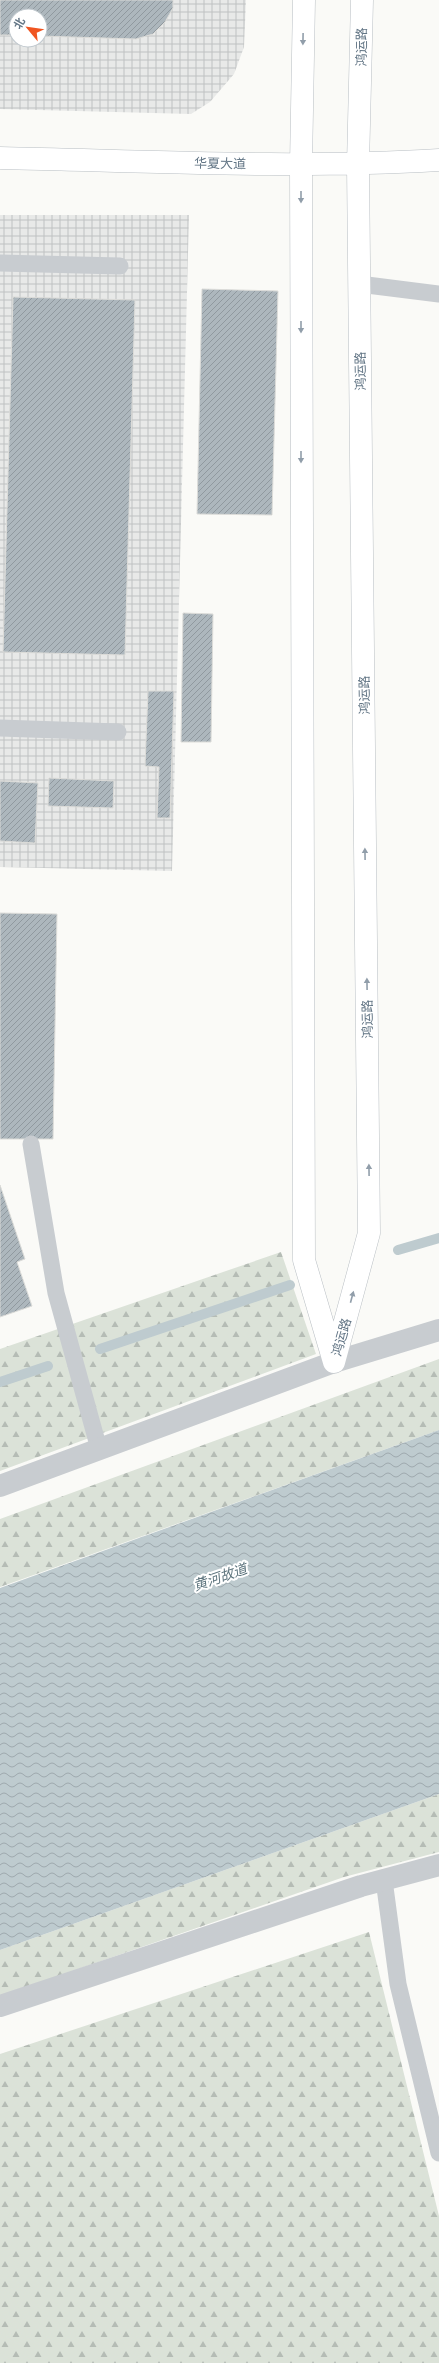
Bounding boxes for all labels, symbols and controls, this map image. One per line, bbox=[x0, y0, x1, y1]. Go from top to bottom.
north arrow bbox=[8, 8, 48, 48]
text: 北 bbox=[11, 15, 28, 31]
street label: 鸿运路 bbox=[354, 27, 369, 67]
one-way arrow bbox=[300, 33, 307, 45]
street label: 华夏大道 bbox=[194, 156, 246, 171]
one-way arrow bbox=[298, 191, 304, 204]
one-way arrow bbox=[298, 321, 304, 334]
street label: 鸿运路 bbox=[353, 351, 368, 391]
one-way arrow bbox=[298, 451, 304, 464]
street label: 鸿运路 bbox=[357, 675, 372, 715]
one-way arrow bbox=[362, 847, 368, 860]
one-way arrow bbox=[364, 977, 370, 990]
street label: 鸿运路 bbox=[360, 999, 375, 1039]
one-way arrow bbox=[366, 1163, 372, 1176]
one-way arrow bbox=[349, 1291, 355, 1303]
street label: 鸿运路 bbox=[329, 1316, 354, 1358]
water label: 黄河故道 bbox=[191, 1560, 251, 1595]

